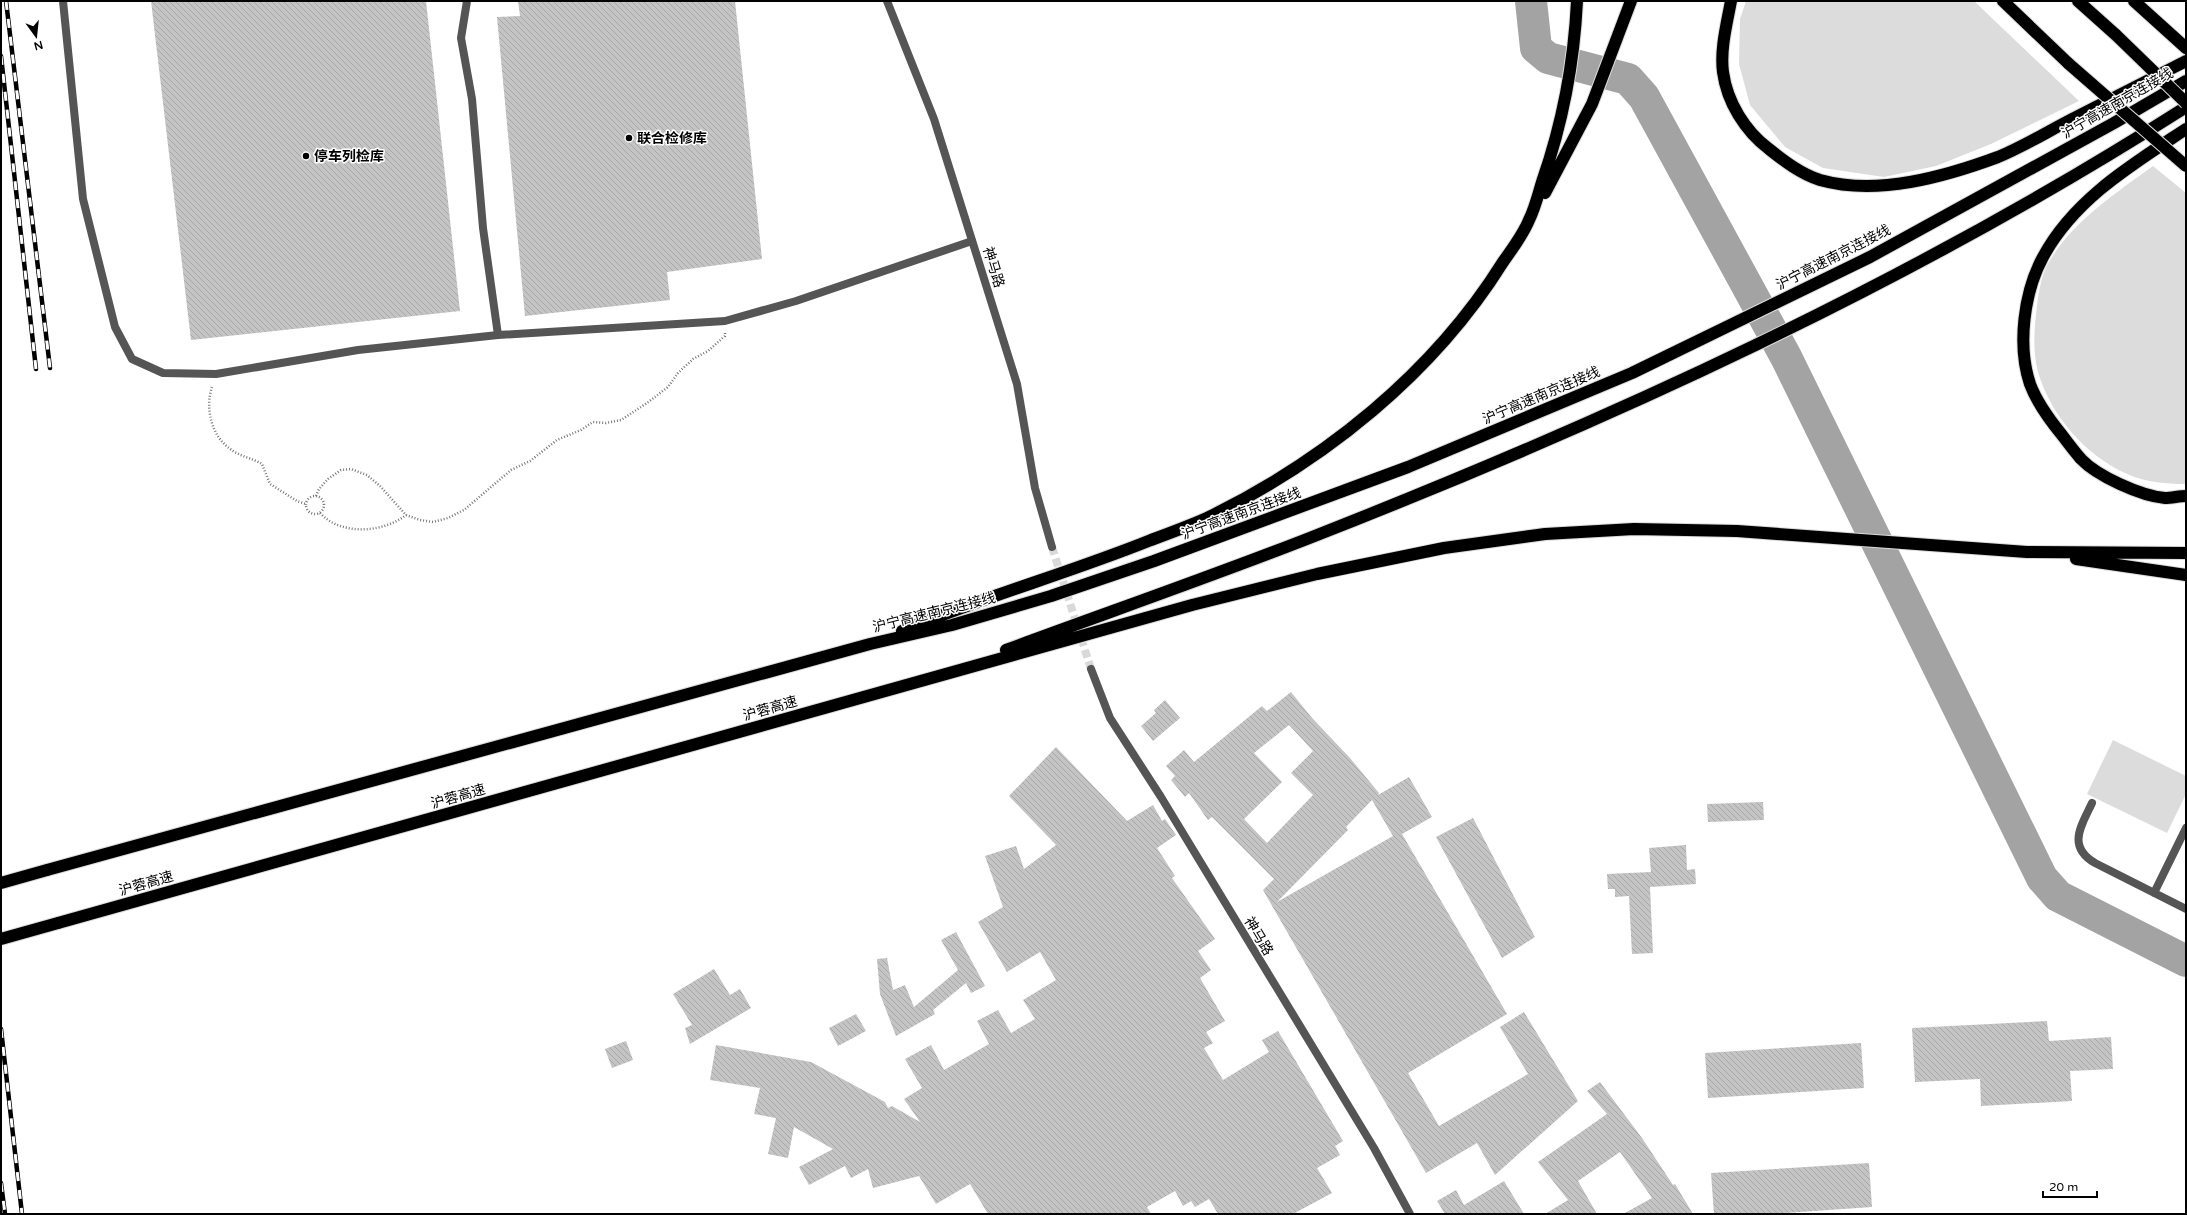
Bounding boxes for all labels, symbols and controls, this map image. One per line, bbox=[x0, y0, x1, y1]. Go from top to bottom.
north arrow bbox=[16, 16, 56, 56]
text: N bbox=[33, 38, 44, 53]
street label: 沪宁高速南京连接线 bbox=[2058, 65, 2176, 142]
place label: 联合检修库 bbox=[637, 130, 707, 147]
marker: 联合检修库 bbox=[624, 133, 634, 143]
place label: 停车列检库 bbox=[314, 148, 384, 165]
marker: 停车列检库 bbox=[301, 151, 311, 161]
street label: 沪宁高速南京连接线 bbox=[1773, 221, 1893, 294]
street label: 神马路 bbox=[979, 245, 1008, 290]
street label: 沪宁高速南京连接线 bbox=[1480, 363, 1603, 428]
street label: 沪宁高速南京连接线 bbox=[1179, 484, 1303, 543]
street label: 沪宁高速南京连接线 bbox=[871, 589, 997, 636]
street label: 沪蓉高速 bbox=[741, 693, 799, 724]
street label: 沪蓉高速 bbox=[429, 781, 487, 812]
street label: 沪蓉高速 bbox=[117, 868, 175, 899]
street label: 神马路 bbox=[1240, 914, 1277, 959]
scale bar bbox=[2043, 1173, 2097, 1199]
text: 20 m bbox=[2049, 1180, 2078, 1194]

